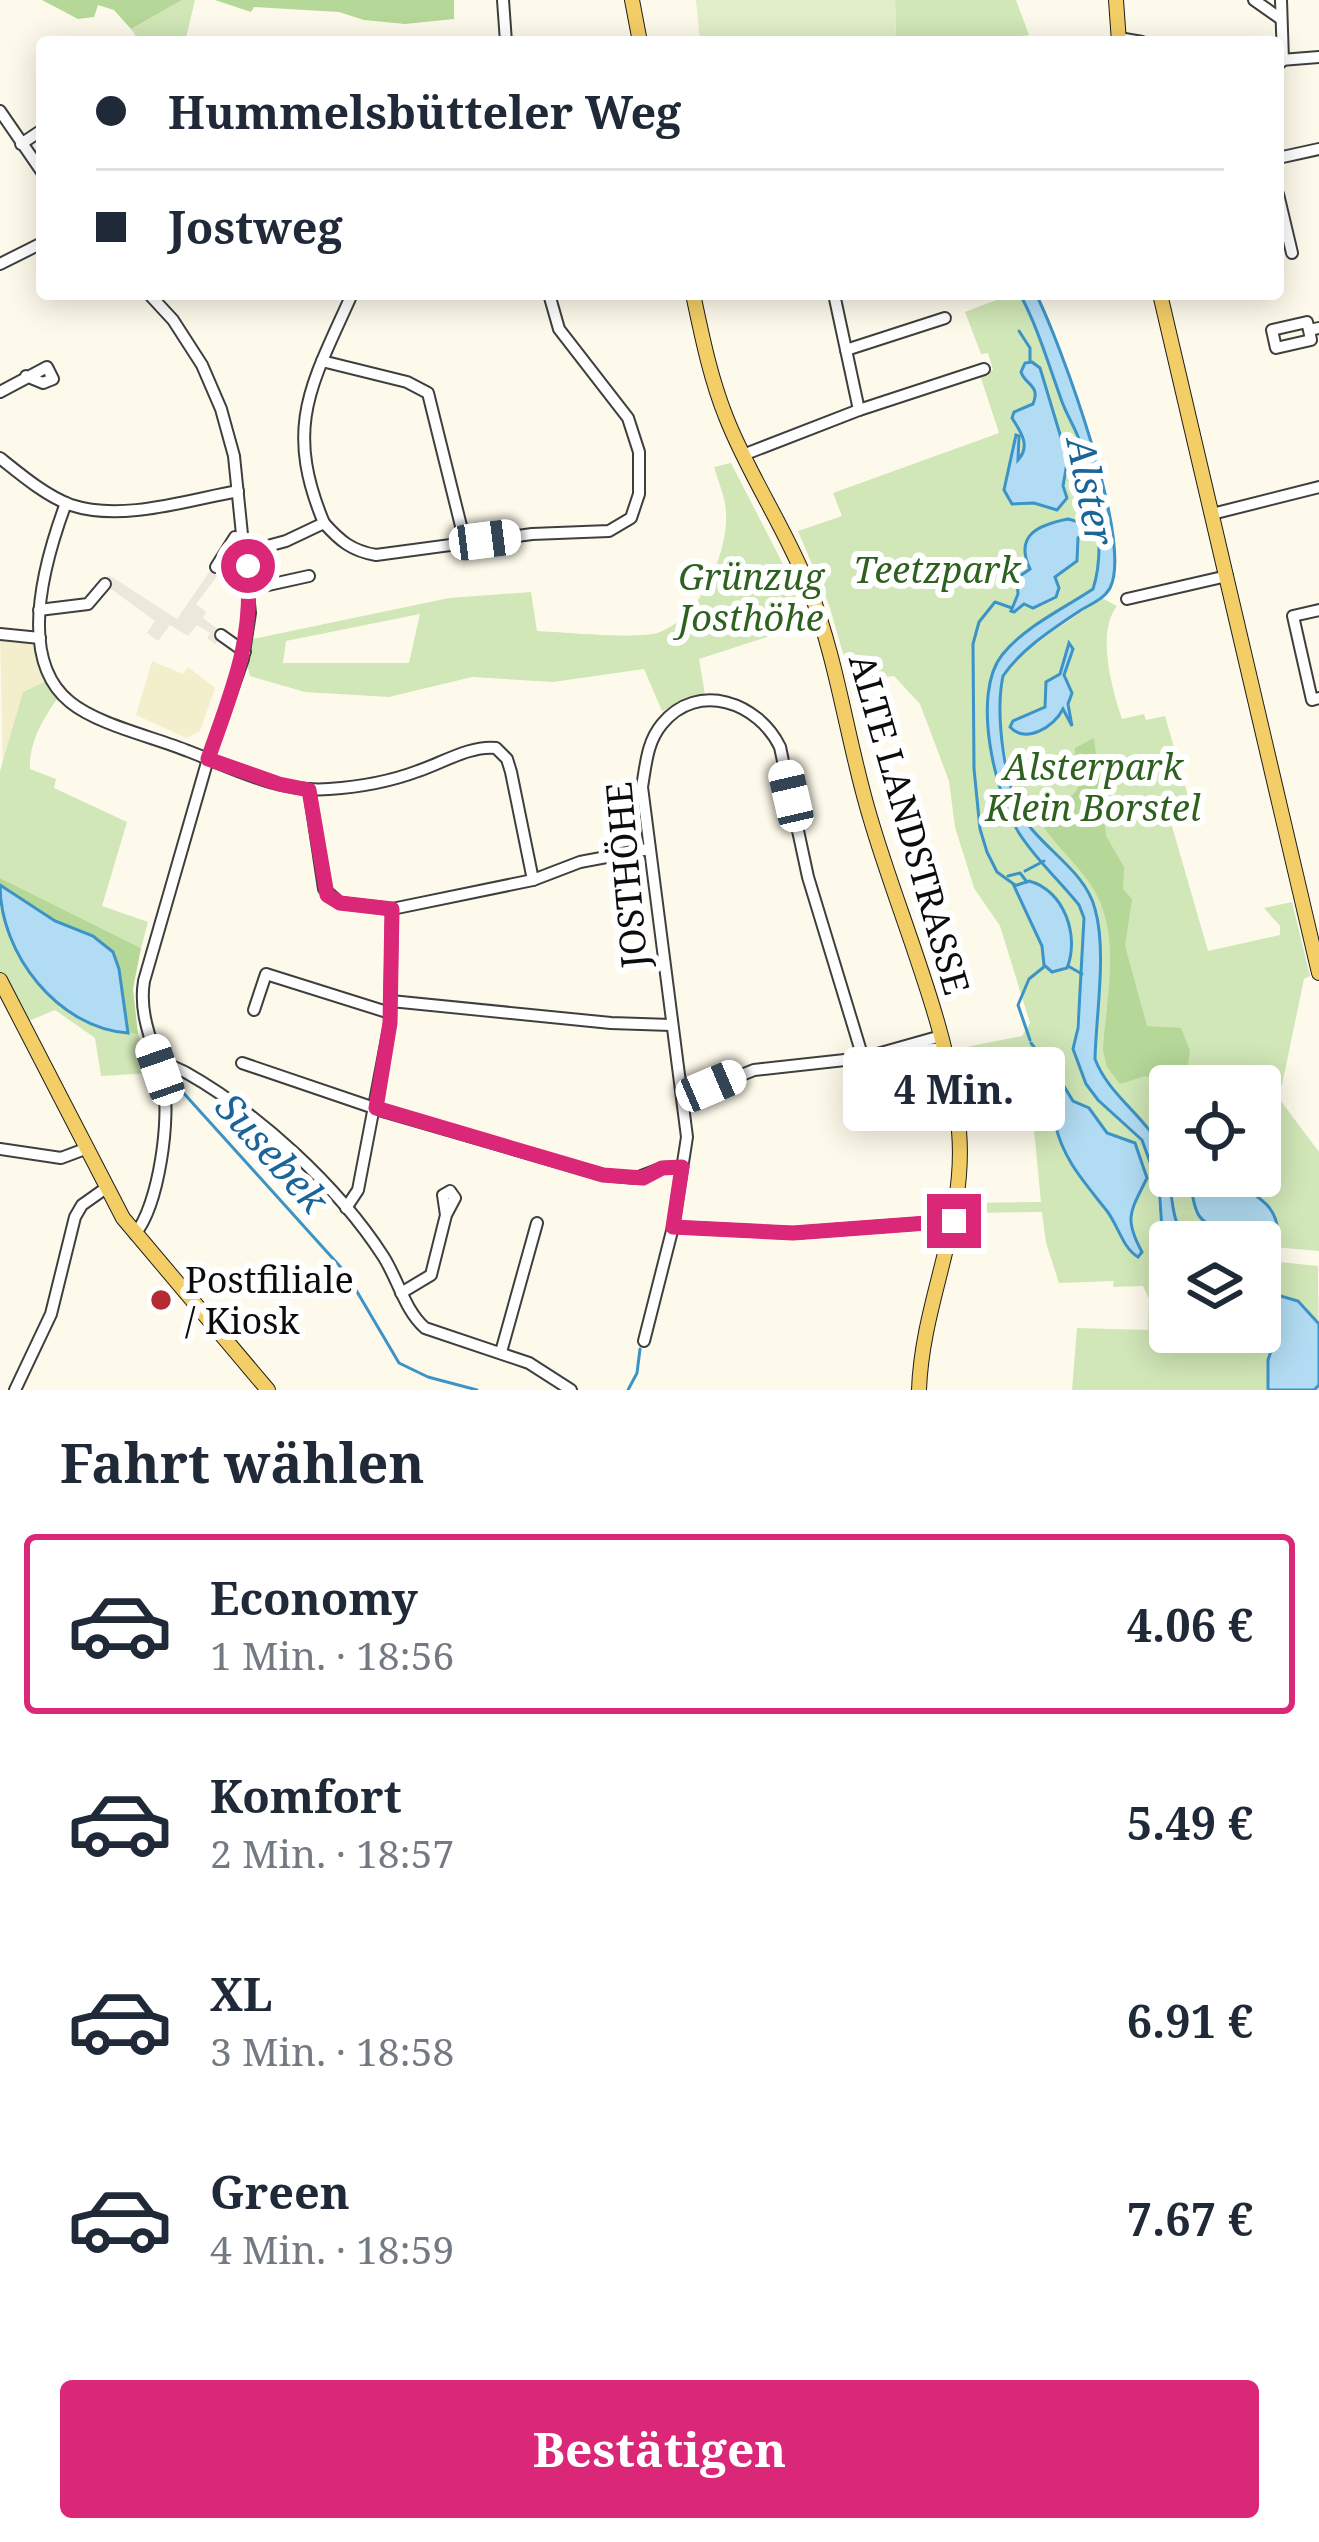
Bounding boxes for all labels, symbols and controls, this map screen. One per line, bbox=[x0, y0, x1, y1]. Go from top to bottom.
text: Hummelsbütteler Weg bbox=[168, 81, 681, 142]
text: Jostweg bbox=[168, 196, 343, 257]
water label: Alster bbox=[1055, 429, 1129, 550]
car bbox=[447, 518, 523, 562]
route start bbox=[221, 539, 275, 593]
park label: Teetzpark bbox=[853, 545, 1022, 594]
park label: Grünzug Josthöhe bbox=[672, 552, 826, 642]
street label: ALTE LANDSTRASSE bbox=[838, 648, 982, 1000]
park label: Alsterpark Klein Borstel bbox=[984, 742, 1201, 832]
car bbox=[765, 757, 817, 835]
street label: JOSTHÖHE bbox=[593, 780, 659, 971]
car bbox=[131, 1030, 189, 1110]
callout: 4 Min. bbox=[843, 1047, 1065, 1131]
car bbox=[671, 1055, 751, 1117]
text: 4 Min. bbox=[894, 1062, 1014, 1115]
map controls bbox=[1149, 1065, 1281, 1353]
button: locate bbox=[1149, 1065, 1281, 1197]
water label: Susebek bbox=[205, 1080, 342, 1225]
route end bbox=[927, 1194, 981, 1248]
button: layers bbox=[1149, 1221, 1281, 1353]
place label: Postfiliale / Kiosk bbox=[185, 1255, 354, 1345]
marker: Postfiliale / Kiosk bbox=[148, 1287, 174, 1313]
text: Fahrt wählen bbox=[60, 1425, 425, 1499]
text: Economy bbox=[210, 1567, 418, 1628]
icon: car bbox=[66, 1570, 174, 1678]
text: 4.06 € bbox=[1127, 1594, 1253, 1655]
text: 1 Min. · 18:56 bbox=[210, 1628, 454, 1681]
text: Komfort bbox=[210, 1765, 402, 1826]
icon: car bbox=[66, 1768, 174, 1876]
text: 5.49 € bbox=[1127, 1792, 1253, 1853]
text: 2 Min. · 18:57 bbox=[210, 1826, 454, 1879]
text: XL bbox=[210, 1963, 272, 2024]
icon: car bbox=[66, 1966, 174, 2074]
text: 6.91 € bbox=[1127, 1990, 1253, 2051]
text: 3 Min. · 18:58 bbox=[210, 2024, 454, 2077]
text: Green bbox=[210, 2161, 350, 2222]
icon: car bbox=[66, 2164, 174, 2272]
text: 7.67 € bbox=[1127, 2188, 1253, 2249]
text: 4 Min. · 18:59 bbox=[210, 2222, 454, 2275]
button: Bestätigen bbox=[60, 2380, 1259, 2518]

